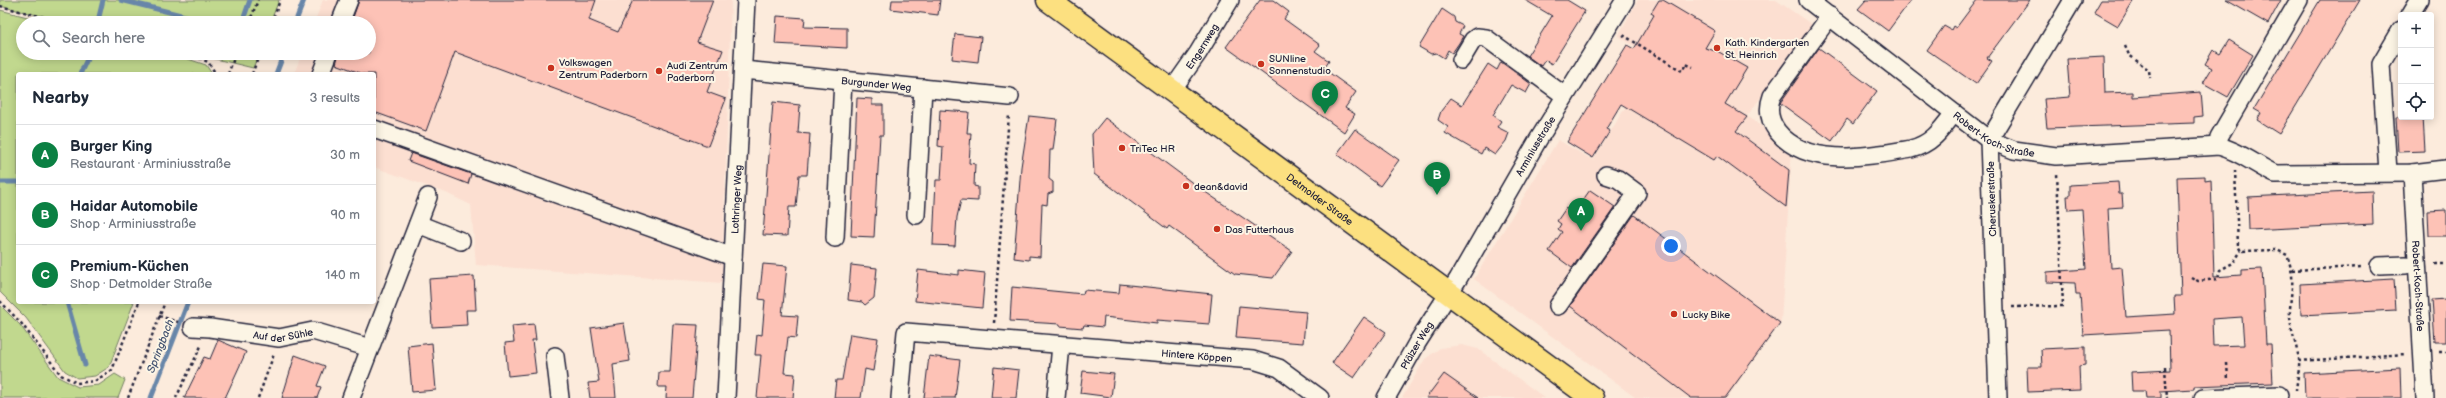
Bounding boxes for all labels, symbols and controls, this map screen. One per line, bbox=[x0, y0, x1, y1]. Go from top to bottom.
map controls bbox=[2398, 12, 2434, 120]
button: + bbox=[2398, 12, 2434, 48]
search box bbox=[16, 16, 376, 60]
street label: Engernweg bbox=[1184, 22, 1221, 72]
icon: search bbox=[30, 27, 52, 49]
text: Search here bbox=[62, 29, 145, 48]
place label: Kath. Kindergarten St. Heinrich bbox=[1725, 37, 1810, 61]
marker: Kath. Kindergarten St. Heinrich bbox=[1712, 43, 1722, 53]
button: − bbox=[2398, 48, 2434, 84]
place label: SUNline Sonnenstudio bbox=[1269, 53, 1331, 77]
place label: Volkswagen Zentrum Paderborn bbox=[558, 57, 648, 81]
marker: SUNline Sonnenstudio bbox=[1256, 59, 1266, 69]
place label: Audi Zentrum Paderborn bbox=[667, 60, 728, 84]
marker: Volkswagen Zentrum Paderborn bbox=[546, 63, 556, 73]
marker: Audi Zentrum Paderborn bbox=[654, 66, 664, 76]
street label: Burgunder Weg bbox=[840, 75, 912, 94]
pin: C bbox=[1312, 81, 1338, 114]
button: locate bbox=[2398, 84, 2434, 120]
text: Nearby bbox=[32, 88, 89, 108]
text: 3 results bbox=[309, 90, 360, 106]
street label: Robert-Koch-Straße bbox=[1950, 109, 2035, 160]
street label: Arminiusstraße bbox=[1514, 114, 1558, 178]
text: Burger King bbox=[70, 137, 152, 156]
marker: TriTec HR bbox=[1117, 143, 1127, 153]
place label: TriTec HR bbox=[1130, 143, 1175, 155]
text: A bbox=[41, 147, 49, 163]
text: 30 m bbox=[330, 147, 360, 163]
text: Restaurant · Arminiusstraße bbox=[70, 156, 231, 172]
street label: Cheruskerstraße bbox=[1985, 161, 1999, 237]
pin: B bbox=[1424, 162, 1450, 195]
street label: Lothringer Weg bbox=[729, 164, 745, 234]
street label: Detmolder Straße bbox=[1284, 171, 1355, 228]
marker: dean&david bbox=[1181, 181, 1191, 191]
place label: dean&david bbox=[1194, 181, 1248, 193]
text: Haidar Automobile bbox=[70, 197, 198, 216]
pin: A bbox=[1568, 198, 1594, 231]
text: B bbox=[40, 207, 50, 223]
text: 90 m bbox=[331, 207, 360, 223]
text: Shop · Arminiusstraße bbox=[70, 216, 196, 232]
marker: Das Futterhaus bbox=[1212, 224, 1222, 234]
place label: Das Futterhaus bbox=[1225, 224, 1294, 236]
your location bbox=[1661, 236, 1681, 256]
street label: Robert-Koch-Straße bbox=[2409, 240, 2426, 332]
text: Premium-Küchen bbox=[70, 257, 189, 276]
text: C bbox=[40, 267, 50, 283]
text: 140 m bbox=[325, 267, 360, 283]
text: Shop · Detmolder Straße bbox=[70, 276, 212, 292]
marker: Lucky Bike bbox=[1669, 309, 1679, 319]
place label: Lucky Bike bbox=[1682, 309, 1730, 321]
water label: Springbach bbox=[144, 317, 177, 375]
street label: Pfälzer Weg bbox=[1398, 319, 1436, 372]
street label: Auf der Sühle bbox=[252, 326, 314, 345]
street label: Hintere Köppen bbox=[1161, 348, 1233, 365]

